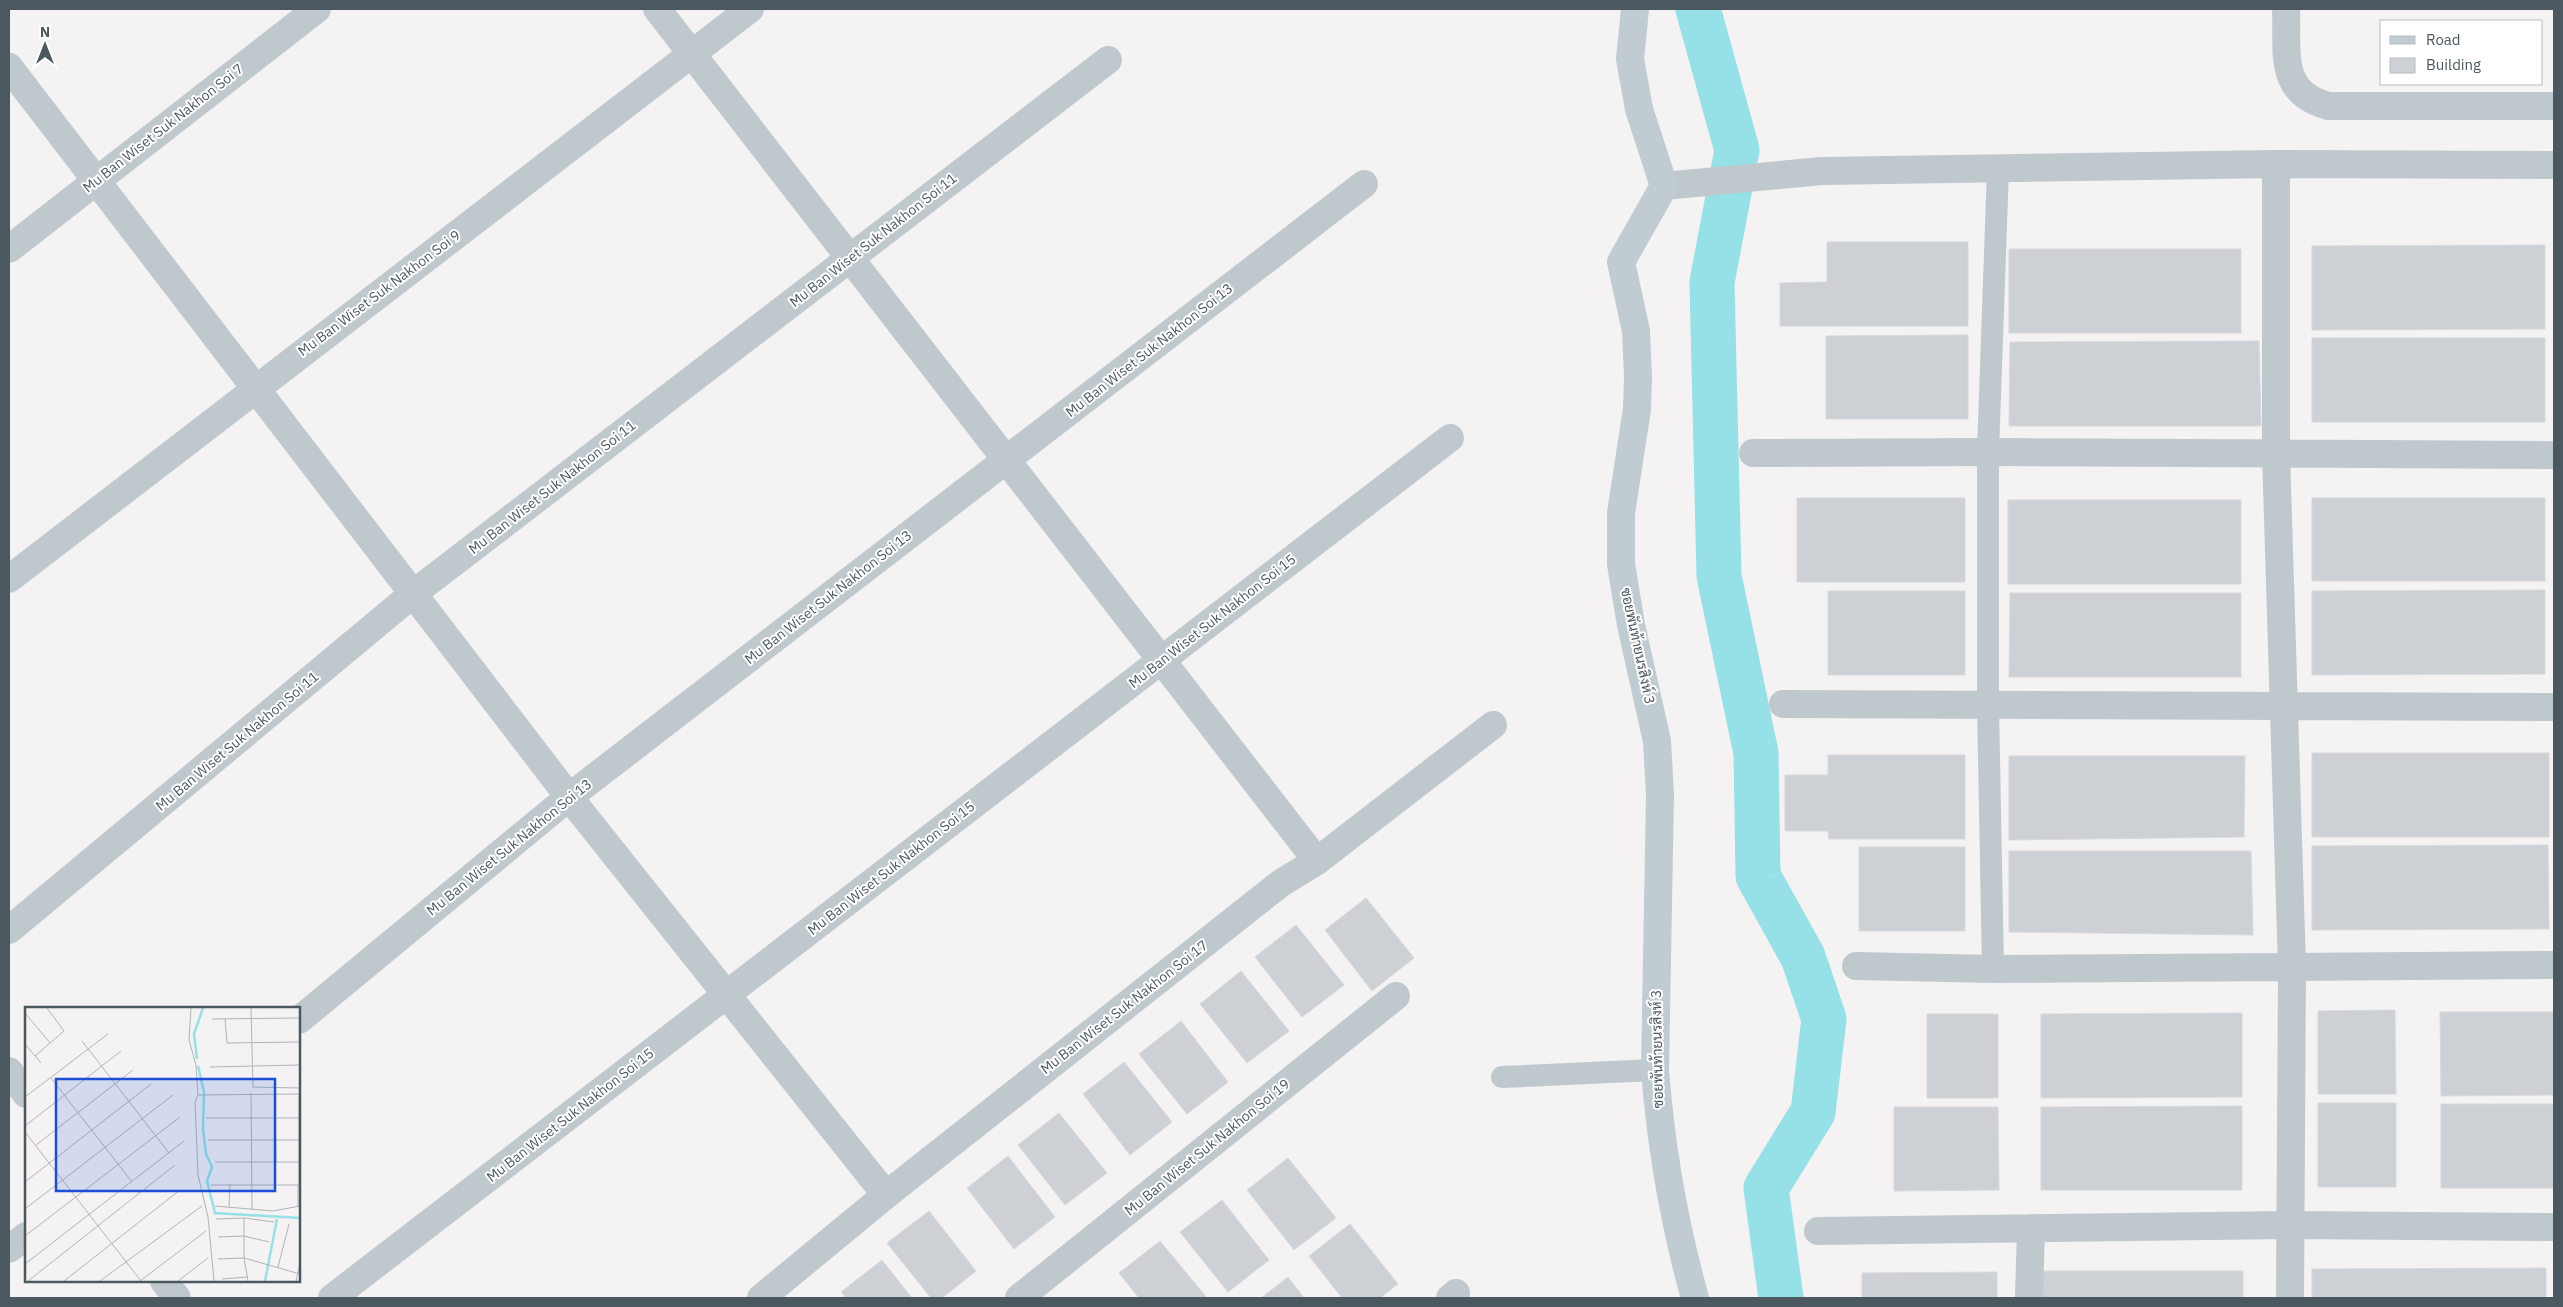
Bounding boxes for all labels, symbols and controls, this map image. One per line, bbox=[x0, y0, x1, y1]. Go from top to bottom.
north arrow bbox=[20, 20, 70, 70]
legend bbox=[2380, 20, 2543, 85]
text: N bbox=[40, 23, 50, 41]
text: Road bbox=[2426, 30, 2461, 49]
text: Building bbox=[2426, 55, 2481, 74]
street label: Mu Ban Wiset Suk Nakhon Soi 7 bbox=[79, 60, 247, 196]
street label: Mu Ban Wiset Suk Nakhon Soi 11 bbox=[786, 169, 960, 311]
street label: Mu Ban Wiset Suk Nakhon Soi 9 bbox=[294, 226, 464, 360]
street label: Mu Ban Wiset Suk Nakhon Soi 13 bbox=[1062, 279, 1236, 421]
street label: Mu Ban Wiset Suk Nakhon Soi 11 bbox=[465, 416, 639, 558]
street label: Mu Ban Wiset Suk Nakhon Soi 13 bbox=[741, 526, 915, 668]
street label: Mu Ban Wiset Suk Nakhon Soi 15 bbox=[1125, 550, 1299, 692]
street label: ซอยพันท้ายนรสิงห์ 3 bbox=[1617, 586, 1659, 706]
street label: Mu Ban Wiset Suk Nakhon Soi 11 bbox=[152, 667, 322, 815]
street label: Mu Ban Wiset Suk Nakhon Soi 13 bbox=[423, 775, 595, 919]
street label: Mu Ban Wiset Suk Nakhon Soi 15 bbox=[804, 797, 978, 939]
street label: Mu Ban Wiset Suk Nakhon Soi 17 bbox=[1037, 936, 1211, 1078]
street label: ซอยพันท้ายนรสิงห์ 3 bbox=[1647, 990, 1667, 1108]
inset map bbox=[25, 1007, 300, 1282]
street label: Mu Ban Wiset Suk Nakhon Soi 15 bbox=[483, 1044, 657, 1186]
street label: Mu Ban Wiset Suk Nakhon Soi 19 bbox=[1121, 1075, 1293, 1219]

